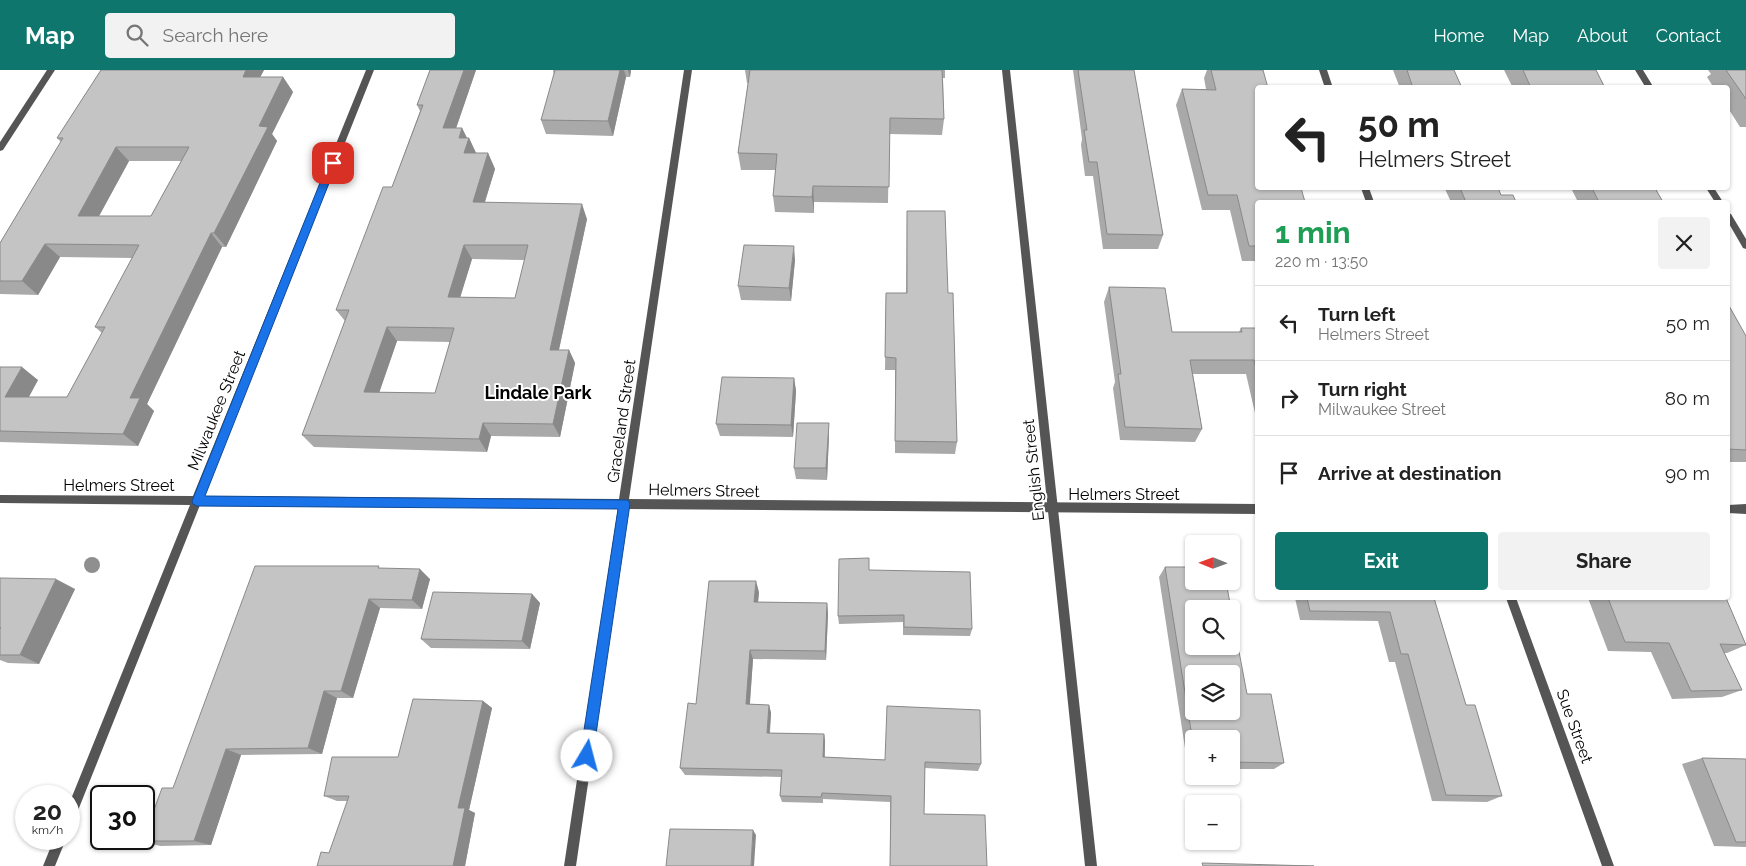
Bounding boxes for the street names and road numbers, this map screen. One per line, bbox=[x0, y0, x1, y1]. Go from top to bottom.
street label: Milwaukee Street bbox=[184, 347, 249, 473]
street label: Graceland Street bbox=[603, 357, 640, 484]
street label: English Street bbox=[1019, 417, 1048, 522]
street label: Helmers Street bbox=[63, 476, 175, 495]
street label: Helmers Street bbox=[648, 480, 760, 501]
street label: Helmers Street bbox=[1068, 485, 1180, 504]
street label: Sue Street bbox=[1552, 687, 1597, 766]

